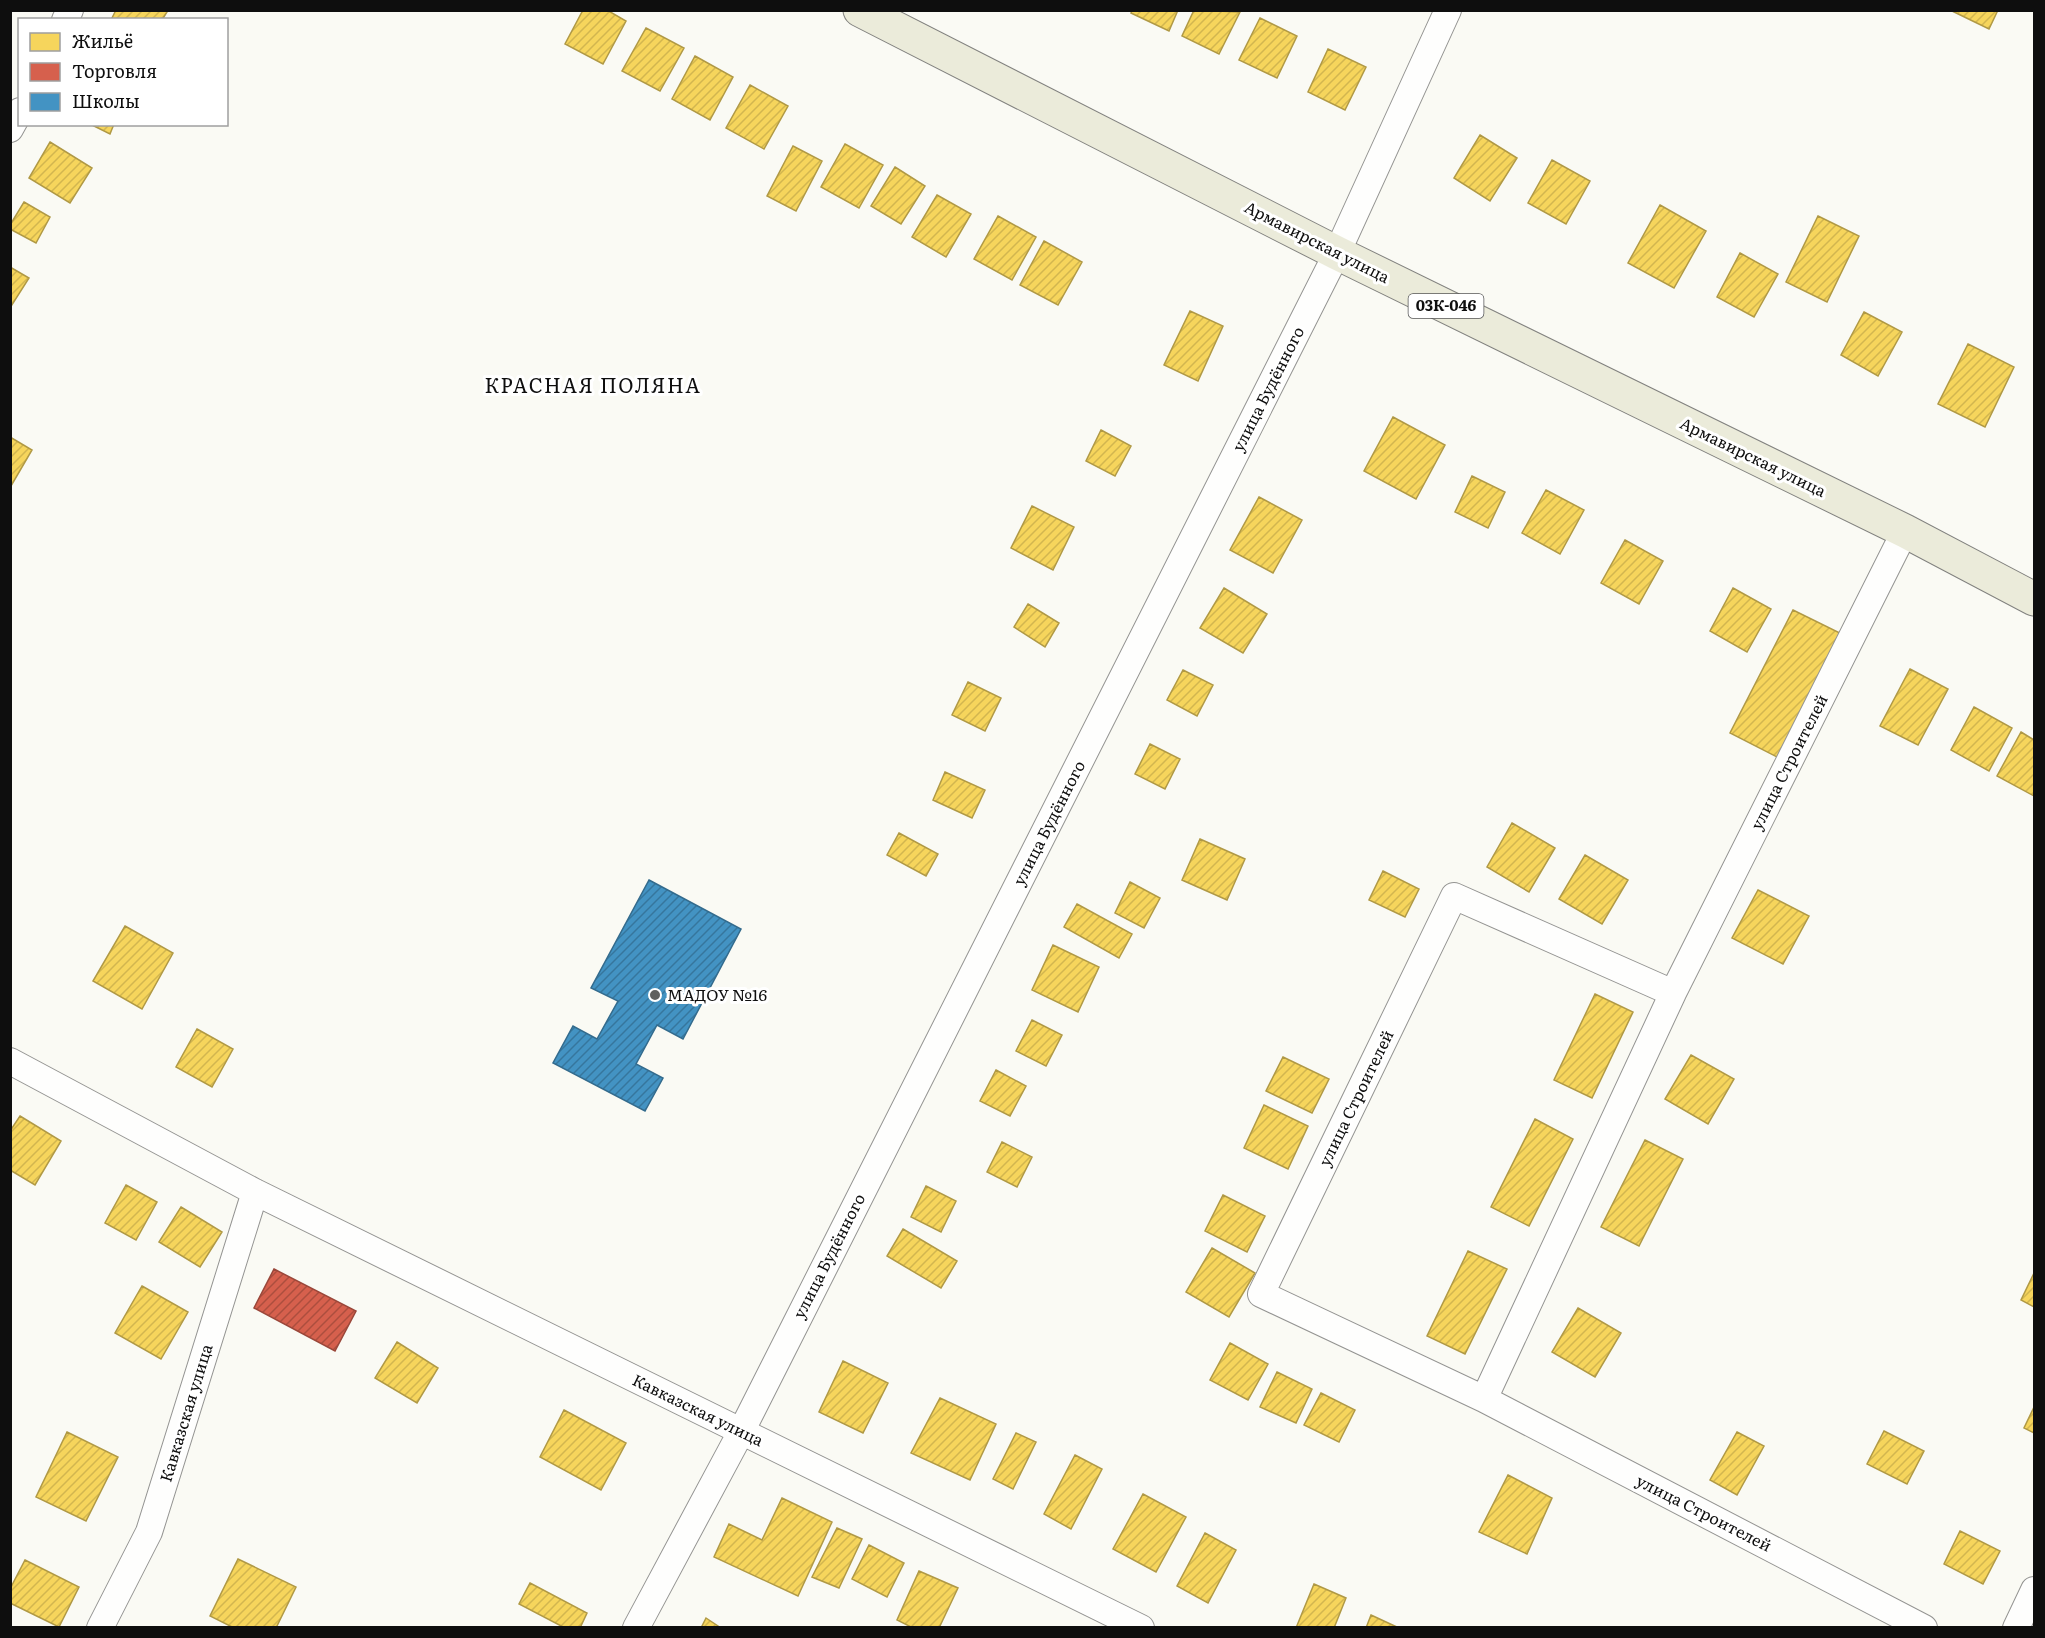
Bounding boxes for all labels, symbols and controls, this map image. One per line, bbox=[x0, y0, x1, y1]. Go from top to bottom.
legend bbox=[18, 18, 228, 126]
text: Жильё bbox=[72, 27, 133, 54]
text: Торговля bbox=[72, 57, 157, 84]
text: Школы bbox=[72, 87, 140, 114]
street label: Армавирская улица bbox=[1241, 194, 1395, 288]
road number: 03К-046 bbox=[1408, 294, 1484, 318]
street label: улица Будённого bbox=[1225, 322, 1309, 455]
district label: КРАСНАЯ ПОЛЯНА bbox=[485, 369, 701, 399]
street label: Армавирская улица bbox=[1676, 410, 1831, 502]
street label: улица Строителей bbox=[1744, 690, 1833, 833]
street label: улица Будённого bbox=[1006, 756, 1090, 889]
place label: МАДОУ №16 bbox=[667, 982, 768, 1006]
marker: МАДОУ №16 bbox=[648, 988, 662, 1002]
street label: улица Строителей bbox=[1312, 1025, 1399, 1170]
street label: улица Будённого bbox=[786, 1189, 870, 1322]
street label: Кавказская улица bbox=[153, 1340, 218, 1485]
street label: Кавказская улица bbox=[629, 1367, 769, 1452]
street label: улица Строителей bbox=[1633, 1468, 1776, 1557]

